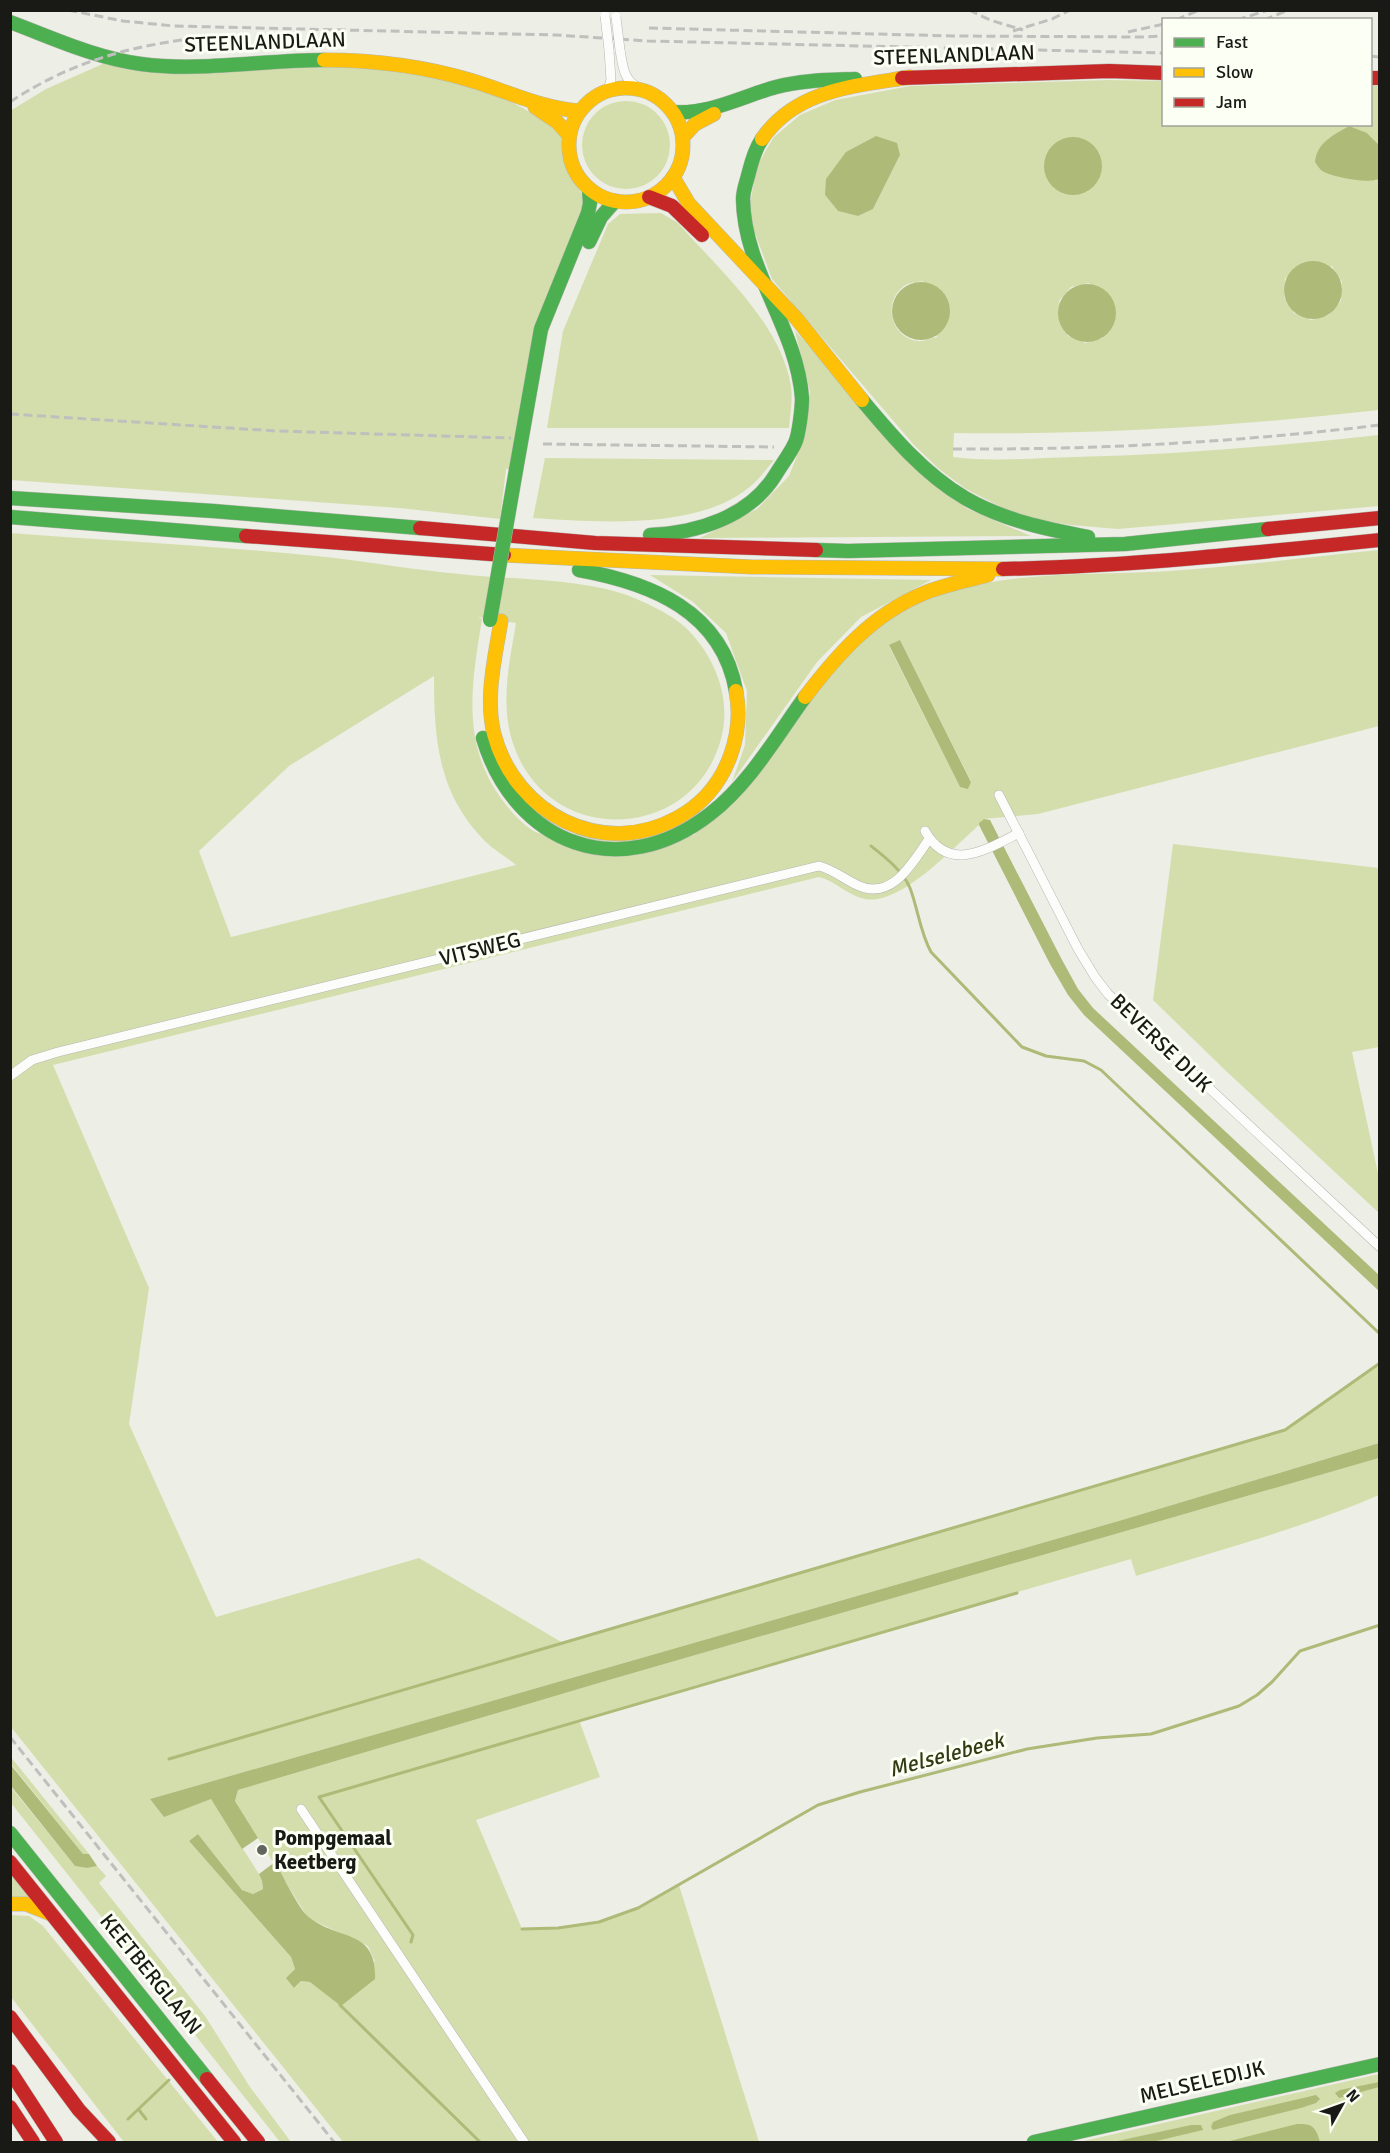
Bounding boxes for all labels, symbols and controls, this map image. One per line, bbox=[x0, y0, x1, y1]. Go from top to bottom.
legend bbox=[1162, 18, 1372, 126]
street label: STEENLANDLAAN bbox=[184, 26, 346, 58]
text: Fast bbox=[1216, 31, 1248, 53]
street label: STEENLANDLAAN bbox=[873, 39, 1035, 71]
text: Slow bbox=[1216, 61, 1253, 83]
text: Jam bbox=[1216, 91, 1247, 113]
street label: VITSWEG bbox=[437, 926, 523, 972]
street label: BEVERSE DIJK bbox=[1105, 988, 1218, 1098]
water label: Melselebeek bbox=[886, 1726, 1008, 1783]
place label: Pompgemaal Keetberg bbox=[274, 1825, 392, 1875]
marker: Pompgemaal Keetberg bbox=[255, 1843, 269, 1857]
street label: KEETBERGLAAN bbox=[94, 1908, 208, 2040]
street label: MELSELEDIJK bbox=[1137, 2055, 1268, 2109]
north arrow bbox=[1312, 2075, 1372, 2135]
text: N bbox=[1341, 2085, 1364, 2107]

